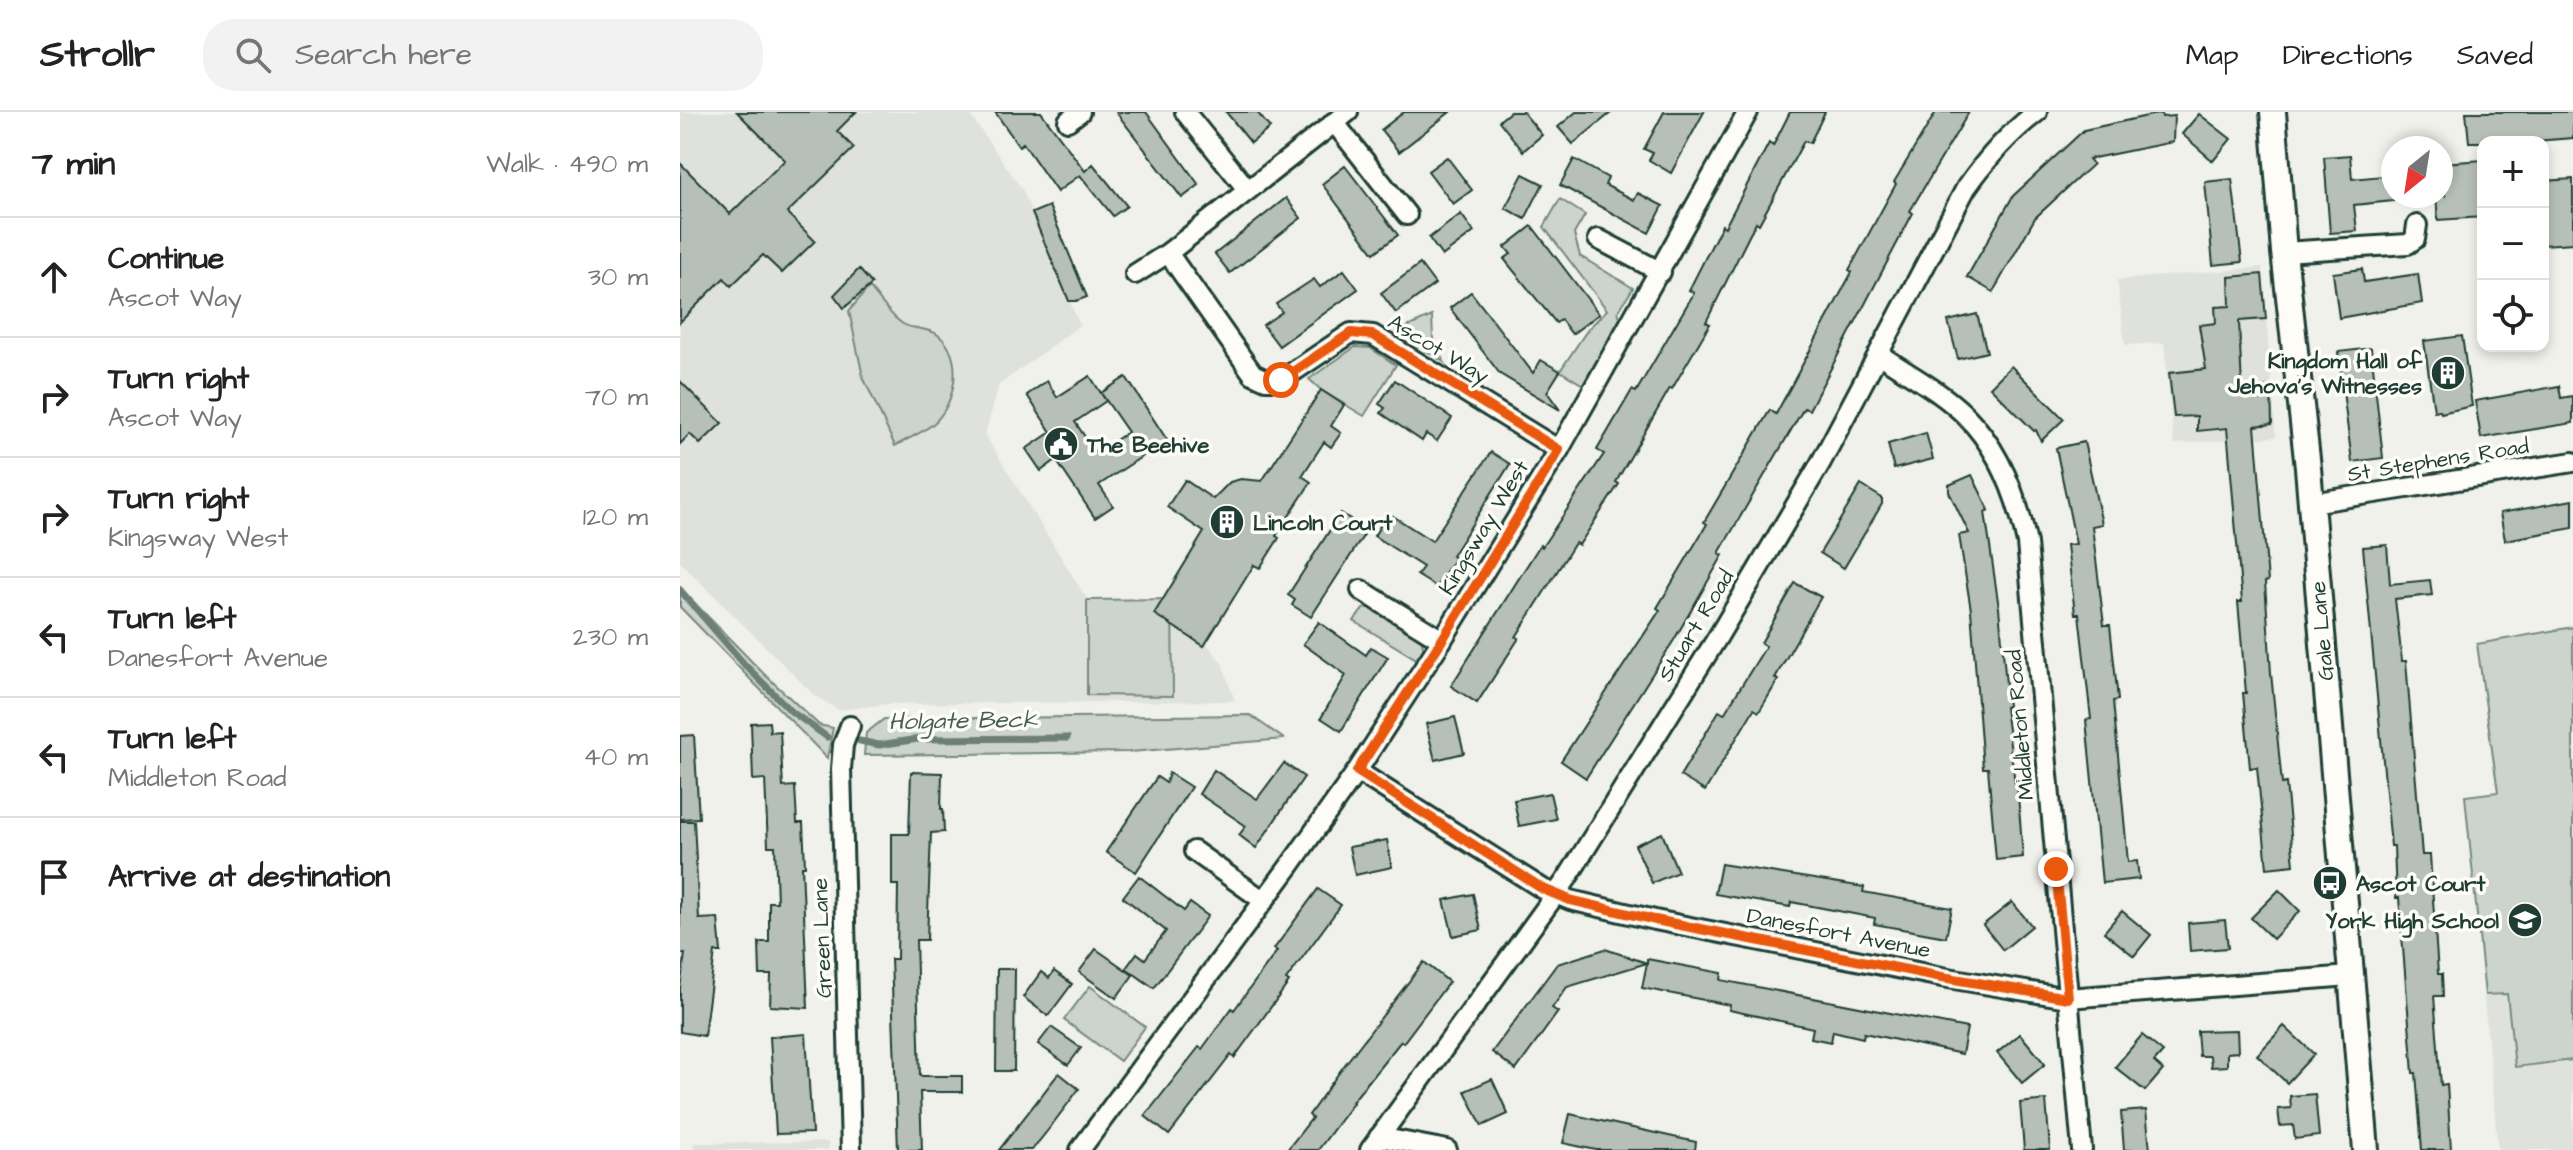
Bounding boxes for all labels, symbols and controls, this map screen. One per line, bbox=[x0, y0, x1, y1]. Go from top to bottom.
search box bbox=[203, 19, 763, 91]
text: Strollr bbox=[40, 29, 155, 81]
icon: search bbox=[231, 33, 275, 77]
text: Search here bbox=[295, 34, 472, 76]
text: Map bbox=[2186, 36, 2239, 75]
text: Directions bbox=[2283, 36, 2413, 75]
text: Saved bbox=[2457, 36, 2533, 75]
north arrow bbox=[2381, 136, 2453, 208]
map controls bbox=[2477, 136, 2549, 352]
button: + bbox=[2477, 136, 2549, 208]
text: 7 min bbox=[32, 140, 115, 188]
text: Walk · 490 m bbox=[486, 146, 648, 182]
button: − bbox=[2477, 208, 2549, 280]
text: Continue bbox=[108, 238, 224, 280]
icon: ahead bbox=[32, 255, 76, 299]
text: 30 m bbox=[588, 259, 648, 295]
text: Ascot Way bbox=[108, 280, 242, 316]
button: locate bbox=[2477, 280, 2549, 352]
street label: Ascot Way bbox=[1381, 307, 1495, 393]
place label: Kingdom Hall of Jehova's Witnesses bbox=[2227, 346, 2423, 402]
building icon: Kingdom Hall of Jehova's Witnesses bbox=[2429, 354, 2467, 392]
text: Turn right bbox=[108, 358, 249, 400]
route start bbox=[1263, 362, 1299, 398]
icon: right bbox=[32, 375, 76, 419]
text: 70 m bbox=[585, 379, 648, 415]
text: Ascot Way bbox=[108, 400, 242, 436]
public building icon: The Beehive bbox=[1042, 425, 1080, 463]
place label: The Beehive bbox=[1086, 430, 1209, 461]
street label: St Stephens Road bbox=[2345, 431, 2531, 490]
street label: Kingsway West bbox=[1432, 454, 1538, 602]
text: Turn right bbox=[108, 478, 249, 520]
icon: right bbox=[32, 495, 76, 539]
text: 120 m bbox=[583, 499, 648, 535]
building icon: Lincoln Court bbox=[1208, 503, 1246, 541]
place label: Lincoln Court bbox=[1253, 508, 1393, 539]
text: Kingsway West bbox=[108, 520, 288, 556]
street label: Stuart Road bbox=[1651, 564, 1742, 688]
street label: Gale Lane bbox=[2303, 580, 2342, 682]
text: Turn left bbox=[108, 598, 236, 640]
icon: left bbox=[32, 615, 76, 659]
text: 230 m bbox=[573, 619, 648, 655]
text: Danesfort Avenue bbox=[108, 640, 328, 676]
street label: Middleton Road bbox=[1998, 648, 2043, 801]
water label: Holgate Beck bbox=[888, 703, 1039, 740]
text: Turn left bbox=[108, 718, 236, 760]
icon: left bbox=[32, 735, 76, 779]
text: 40 m bbox=[583, 739, 648, 775]
text: Middleton Road bbox=[108, 760, 287, 796]
route end bbox=[2038, 851, 2074, 887]
icon: arrive bbox=[32, 855, 76, 899]
text: Arrive at destination bbox=[108, 856, 390, 898]
bus stop icon: Ascot Court bbox=[2311, 864, 2349, 902]
place label: Ascot Court bbox=[2356, 869, 2486, 900]
street label: Green Lane bbox=[805, 877, 840, 999]
street label: Danesfort Avenue bbox=[1744, 900, 1933, 966]
school or university icon: York High School bbox=[2506, 901, 2544, 939]
place label: York High School bbox=[2326, 906, 2500, 938]

